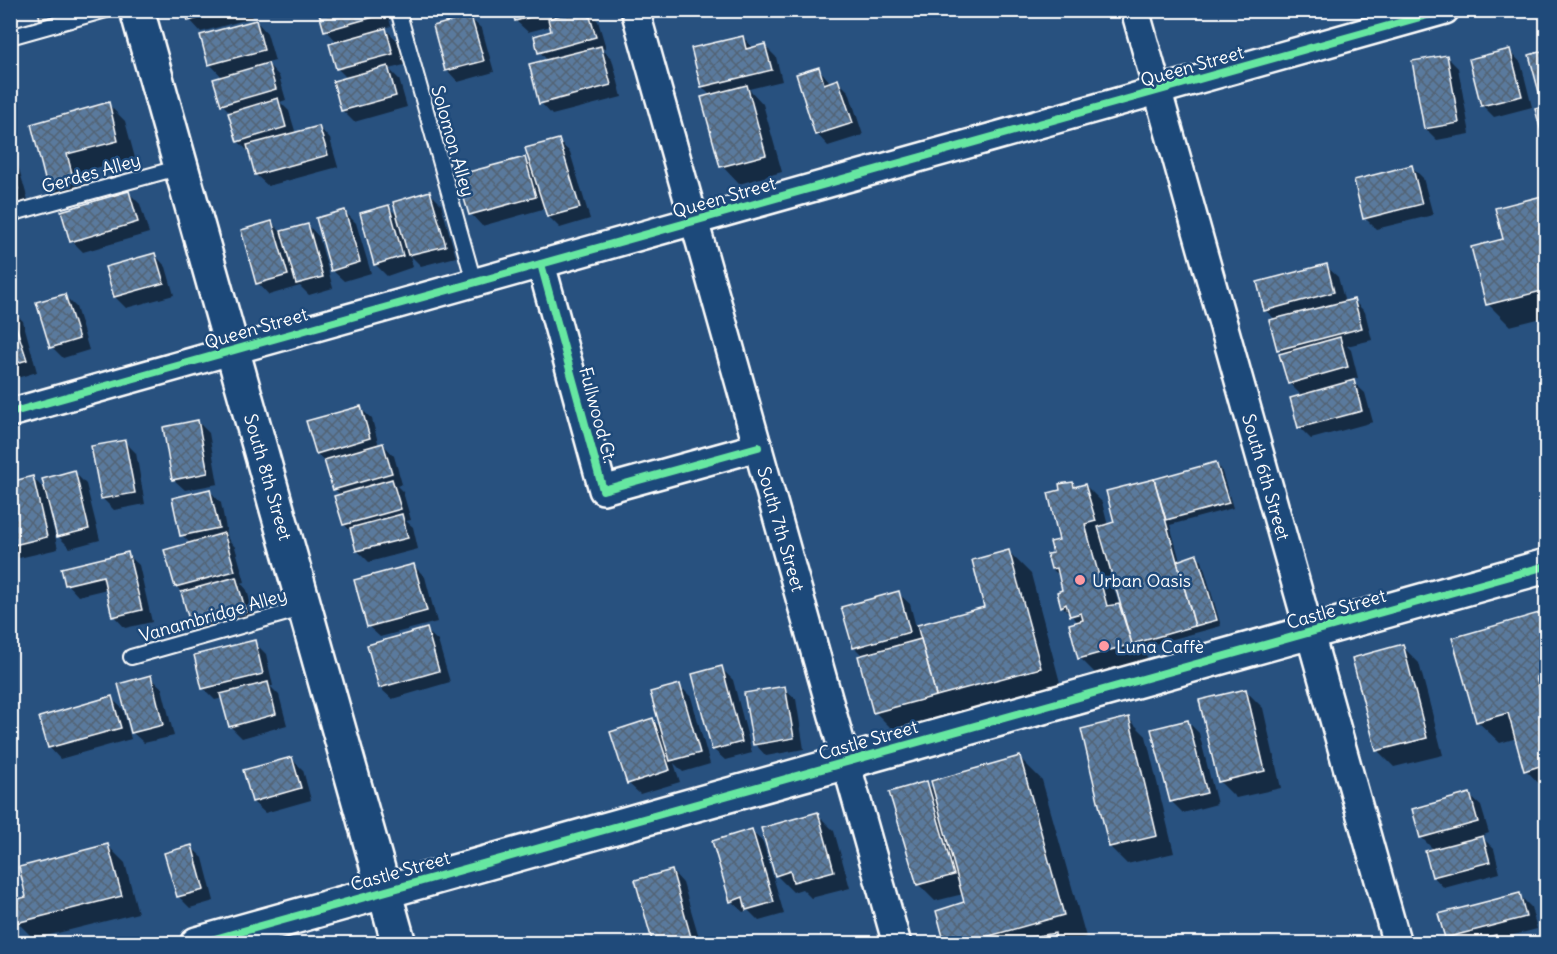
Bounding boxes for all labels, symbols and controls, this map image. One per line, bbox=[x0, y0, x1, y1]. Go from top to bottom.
street label: Queen Street bbox=[1138, 40, 1246, 92]
street label: Solomon Alley bbox=[426, 83, 480, 199]
street label: Gerdes Alley bbox=[39, 148, 143, 198]
street label: Queen Street bbox=[670, 171, 778, 223]
street label: Queen Street bbox=[202, 302, 310, 354]
street label: Fullwood Ct. bbox=[574, 364, 622, 466]
street label: South 8th Street bbox=[239, 411, 297, 543]
street label: South 6th Street bbox=[1237, 411, 1295, 543]
street label: South 7th Street bbox=[752, 464, 810, 594]
place label: Urban Oasis bbox=[1092, 569, 1191, 592]
marker: Urban Oasis bbox=[1073, 573, 1087, 587]
street label: Vanambridge Alley bbox=[136, 583, 290, 647]
street label: Castle Street bbox=[1284, 584, 1388, 634]
place label: Luna Caffè bbox=[1116, 635, 1204, 658]
marker: Luna Caffè bbox=[1097, 639, 1111, 653]
street label: Castle Street bbox=[816, 715, 920, 765]
street label: Castle Street bbox=[348, 846, 452, 896]

